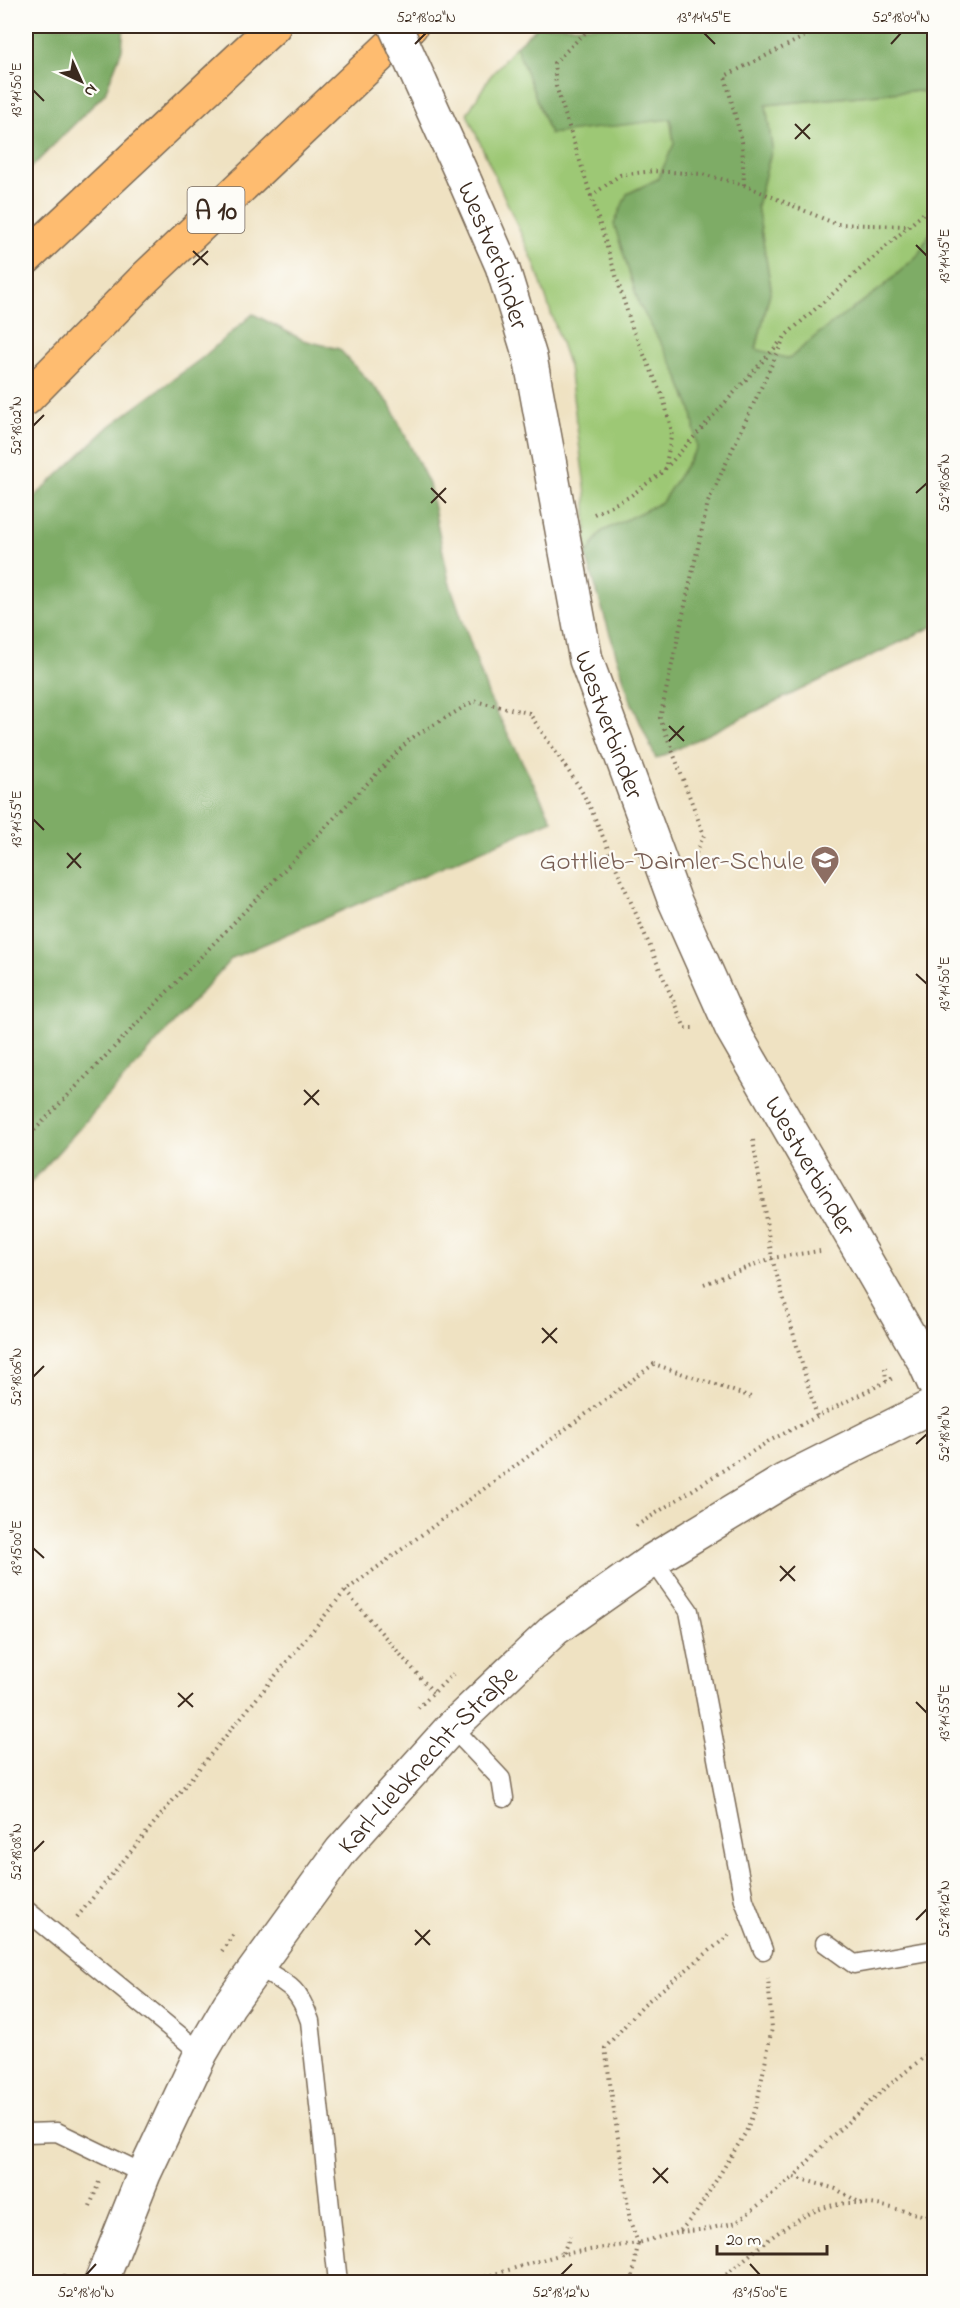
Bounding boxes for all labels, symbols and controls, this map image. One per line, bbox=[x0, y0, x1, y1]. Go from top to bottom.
text: 52°18'02"N bbox=[396, 7, 456, 29]
text: 13°14'45"E bbox=[677, 7, 731, 29]
text: 52°18'04"N bbox=[872, 7, 930, 29]
north arrow bbox=[51, 51, 111, 111]
text: 13°14'50"E bbox=[6, 62, 28, 118]
text: N bbox=[78, 78, 103, 103]
street label: Westverbinder bbox=[445, 176, 538, 335]
road number: A 10 bbox=[188, 187, 244, 233]
text: 13°14'45"E bbox=[934, 229, 956, 283]
text: 52°18'02"N bbox=[6, 396, 28, 456]
text: 52°18'06"N bbox=[934, 454, 956, 512]
street label: Westverbinder bbox=[562, 646, 653, 806]
text: 13°14'55"E bbox=[6, 790, 28, 848]
place label: Gottlieb-Daimler-Schule bbox=[540, 843, 805, 882]
school or university icon: Gottlieb-Daimler-Schule bbox=[809, 844, 841, 886]
text: 13°14'50"E bbox=[934, 956, 956, 1012]
street label: Westverbinder bbox=[753, 1090, 865, 1244]
text: 52°18'06"N bbox=[6, 1348, 28, 1406]
text: 52°18'10"N bbox=[934, 1406, 956, 1462]
text: 13°15'00"E bbox=[6, 1520, 28, 1576]
street label: Karl-Liebknecht-Straße bbox=[330, 1656, 528, 1864]
text: 13°14'55"E bbox=[934, 1684, 956, 1742]
text: 52°18'08"N bbox=[6, 1823, 28, 1881]
text: 52°18'12"N bbox=[934, 1880, 956, 1938]
scale bar bbox=[717, 2218, 826, 2256]
text: 20 m bbox=[726, 2228, 761, 2254]
text: 52°18'10"N bbox=[58, 2282, 114, 2304]
text: 52°18'12"N bbox=[532, 2282, 590, 2304]
text: 13°15'00"E bbox=[732, 2282, 788, 2304]

